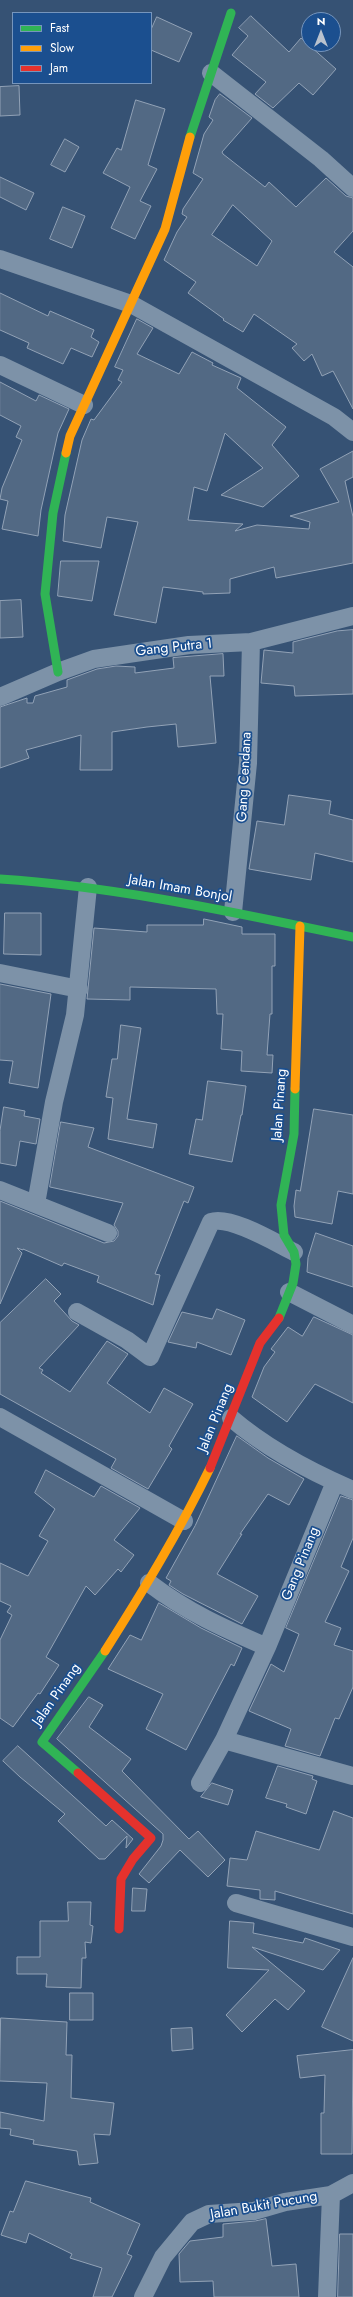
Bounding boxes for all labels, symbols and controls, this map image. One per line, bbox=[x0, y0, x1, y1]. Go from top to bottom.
legend bbox=[12, 12, 152, 84]
north arrow bbox=[301, 12, 341, 52]
text: N bbox=[317, 13, 325, 29]
text: Fast bbox=[50, 19, 69, 37]
text: Slow bbox=[50, 39, 74, 57]
text: Jam bbox=[50, 59, 68, 77]
street label: Gang Putra 1 bbox=[135, 636, 213, 660]
street label: Gang Cendana bbox=[234, 732, 256, 822]
street label: Jalan Imam Bonjol bbox=[127, 872, 233, 906]
street label: Jalan Pinang bbox=[269, 1068, 291, 1142]
street label: Jalan Pinang bbox=[195, 1381, 237, 1455]
street label: Gang Pinang bbox=[279, 1525, 323, 1603]
street label: Jalan Pinang bbox=[29, 1661, 85, 1729]
street label: Jalan Bukit Pucung bbox=[209, 2188, 319, 2224]

